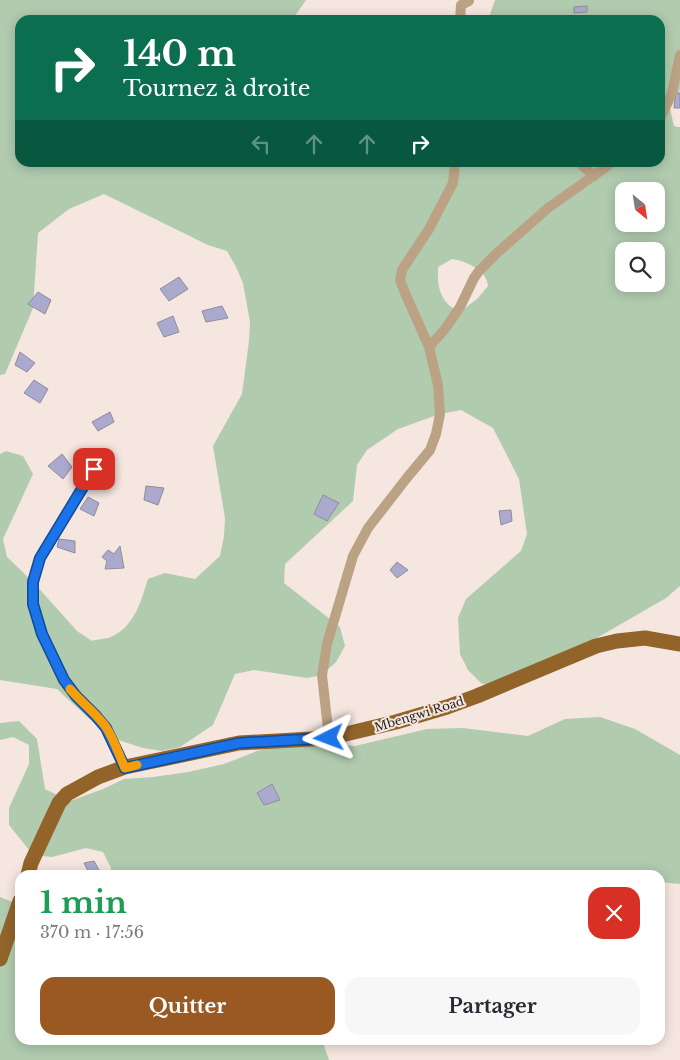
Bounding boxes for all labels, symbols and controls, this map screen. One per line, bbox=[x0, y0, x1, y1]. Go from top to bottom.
text: 140 m bbox=[123, 32, 236, 75]
icon: right bbox=[40, 35, 105, 100]
text: Tournez à droite bbox=[123, 75, 310, 102]
icon: left bbox=[247, 130, 275, 158]
icon: ahead bbox=[300, 130, 328, 158]
icon: ahead bbox=[353, 130, 381, 158]
icon: right bbox=[406, 130, 434, 158]
north arrow bbox=[615, 182, 665, 232]
map controls bbox=[615, 182, 665, 292]
button: search bbox=[615, 242, 665, 292]
pin bbox=[73, 448, 115, 490]
icon: arrive bbox=[80, 455, 108, 483]
street label: Mbengwi Road bbox=[372, 693, 466, 735]
position arrow bbox=[302, 711, 354, 763]
text: 1 min bbox=[40, 884, 127, 921]
button: close bbox=[588, 887, 640, 939]
text: 370 m · 17:56 bbox=[40, 922, 144, 942]
button: Quitter bbox=[40, 977, 335, 1035]
button: Partager bbox=[345, 977, 640, 1035]

